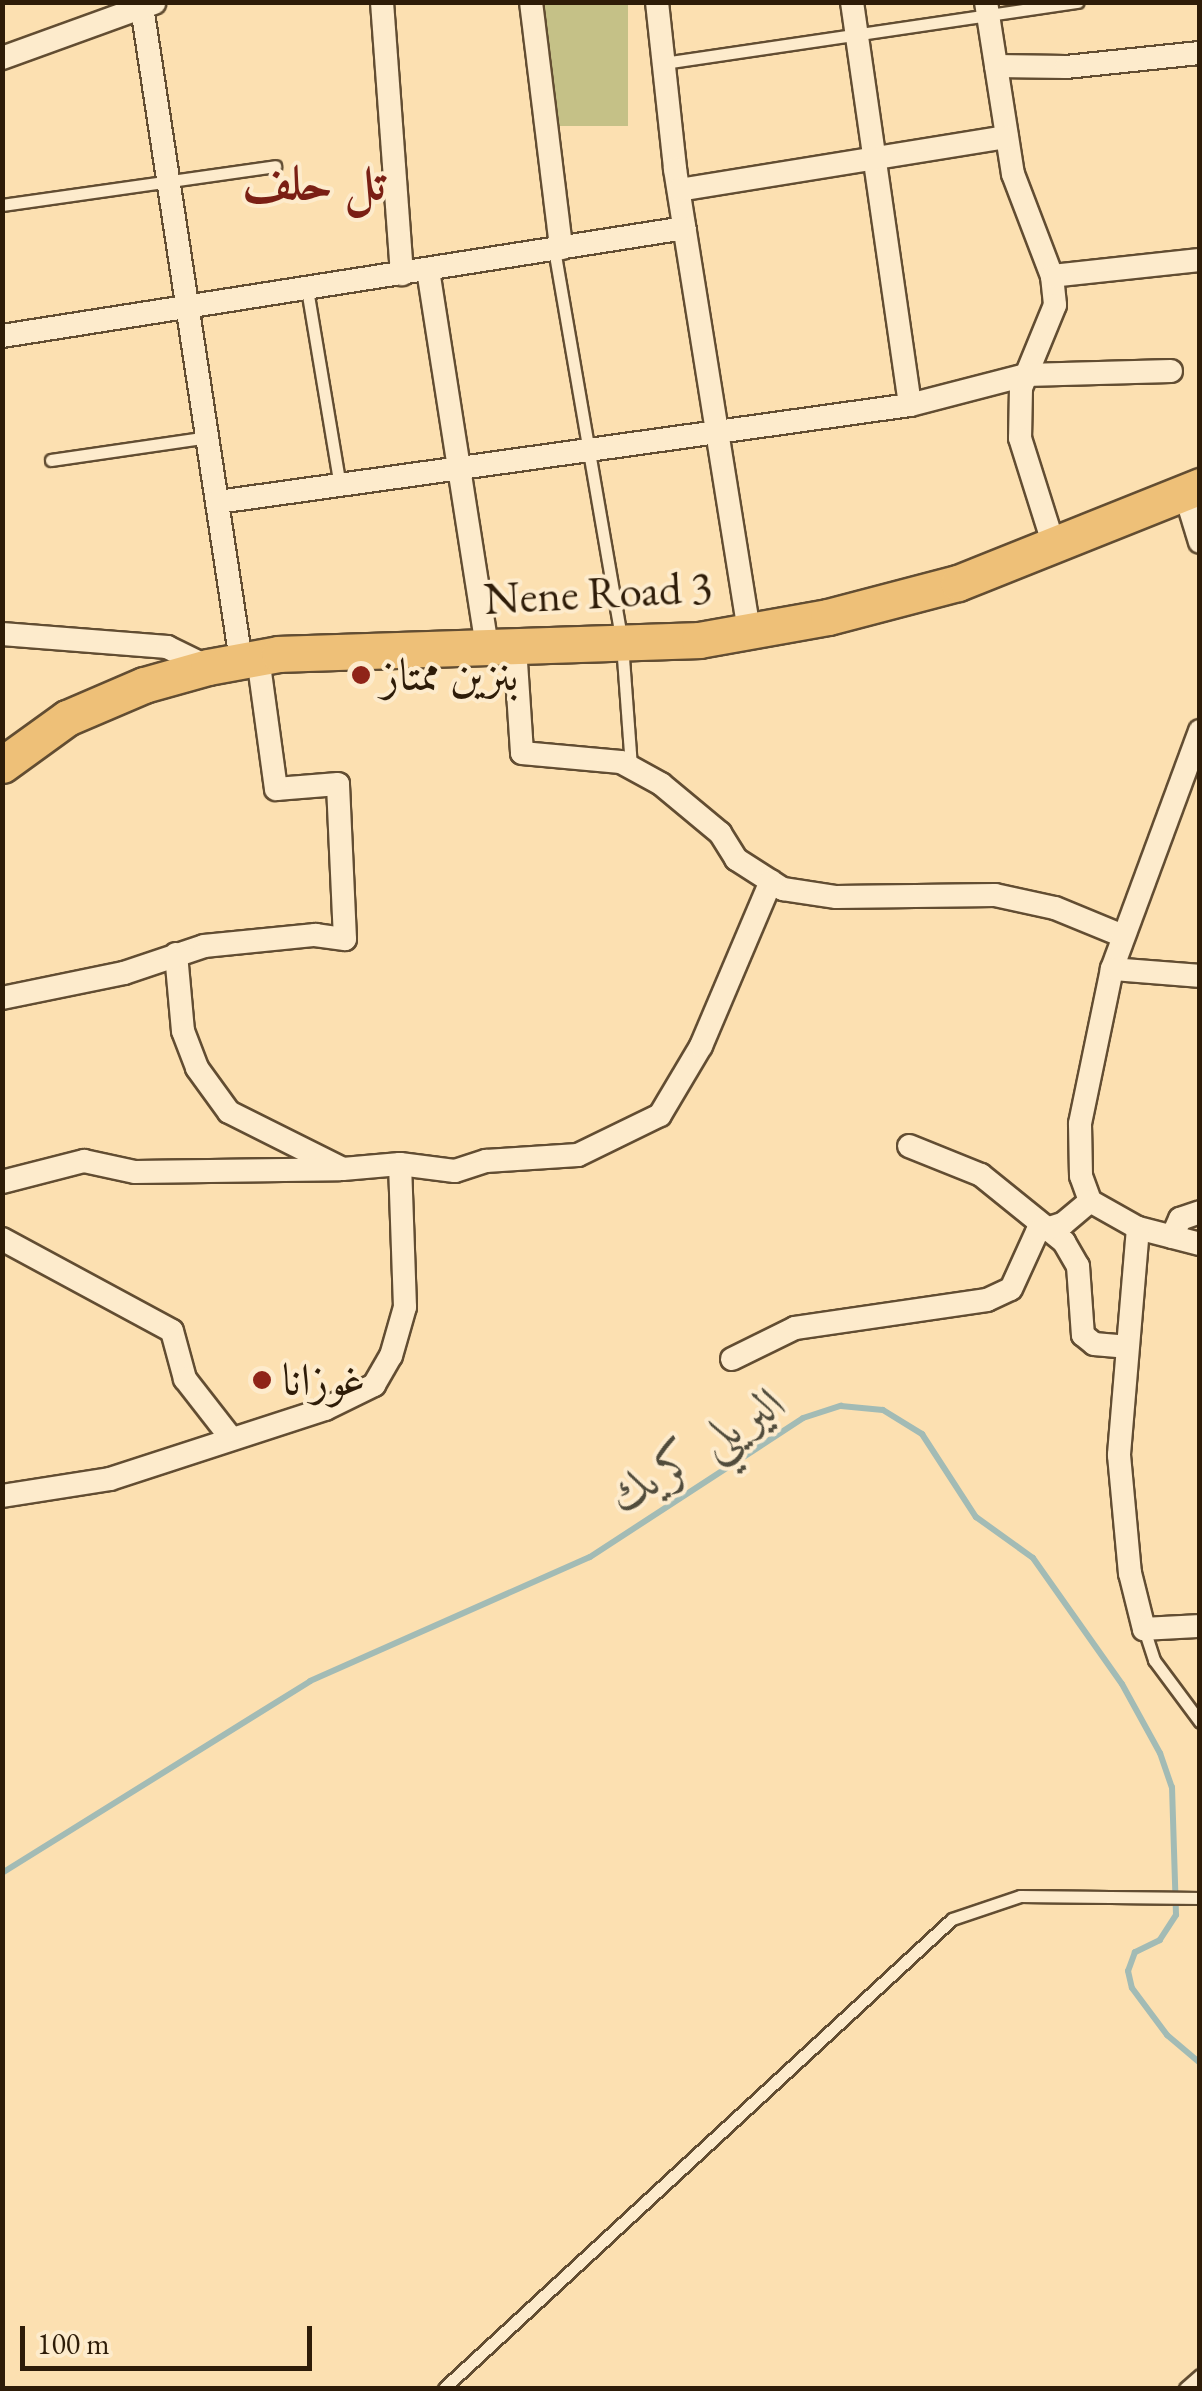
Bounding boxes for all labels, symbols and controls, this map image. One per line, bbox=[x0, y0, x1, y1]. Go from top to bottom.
district label: تل حلف bbox=[242, 152, 386, 212]
street label: Nene Road 3 bbox=[483, 560, 713, 626]
place label: بنزين ممتاز bbox=[381, 648, 518, 702]
marker: بنزين ممتاز bbox=[350, 664, 372, 686]
place label: غوزانا bbox=[282, 1353, 366, 1407]
marker: غوزانا bbox=[251, 1369, 273, 1391]
water label: اليريلي كريك bbox=[598, 1372, 796, 1524]
scale bar bbox=[25, 2306, 318, 2368]
text: 100 m bbox=[37, 2324, 110, 2363]

